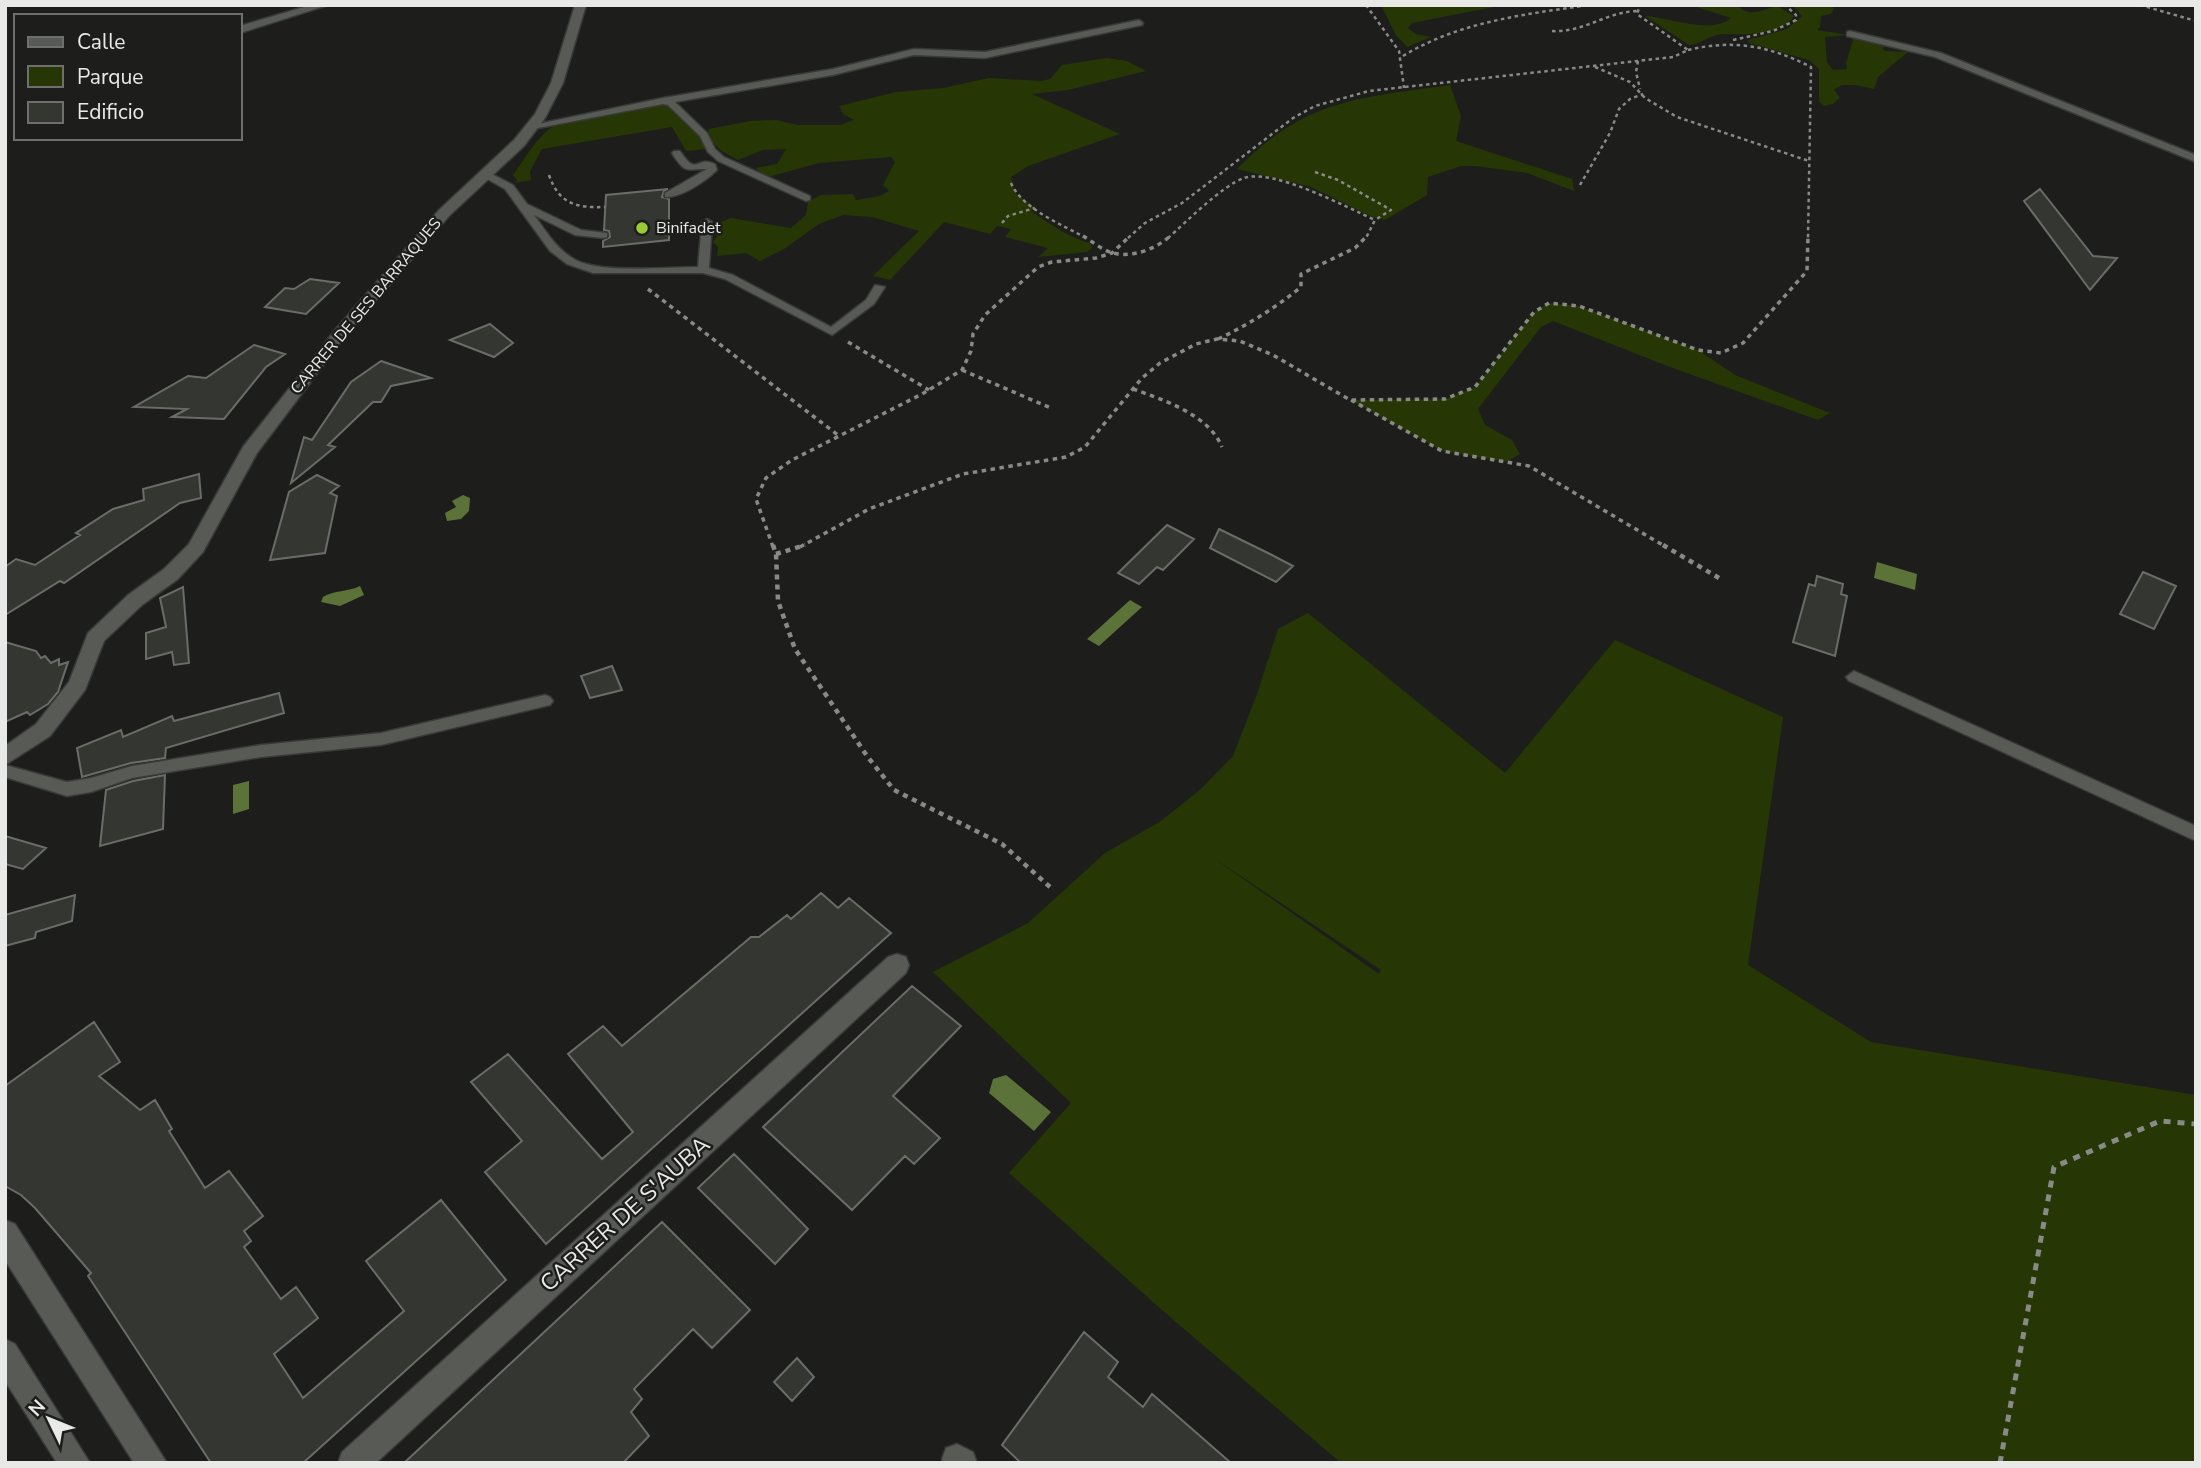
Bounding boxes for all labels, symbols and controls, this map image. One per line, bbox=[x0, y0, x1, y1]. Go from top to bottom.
legend bbox=[14, 14, 242, 140]
text: Calle bbox=[77, 28, 125, 56]
text: Parque bbox=[77, 63, 144, 91]
text: Edificio bbox=[77, 98, 144, 126]
street label: CARRER DE SES BARRAQUES bbox=[286, 213, 447, 399]
place label: Binifadet bbox=[656, 217, 721, 239]
marker: Binifadet bbox=[634, 220, 650, 236]
street label: CARRER DE S'AUBA bbox=[533, 1129, 717, 1299]
north arrow bbox=[14, 1384, 84, 1454]
text: N bbox=[23, 1394, 52, 1422]

